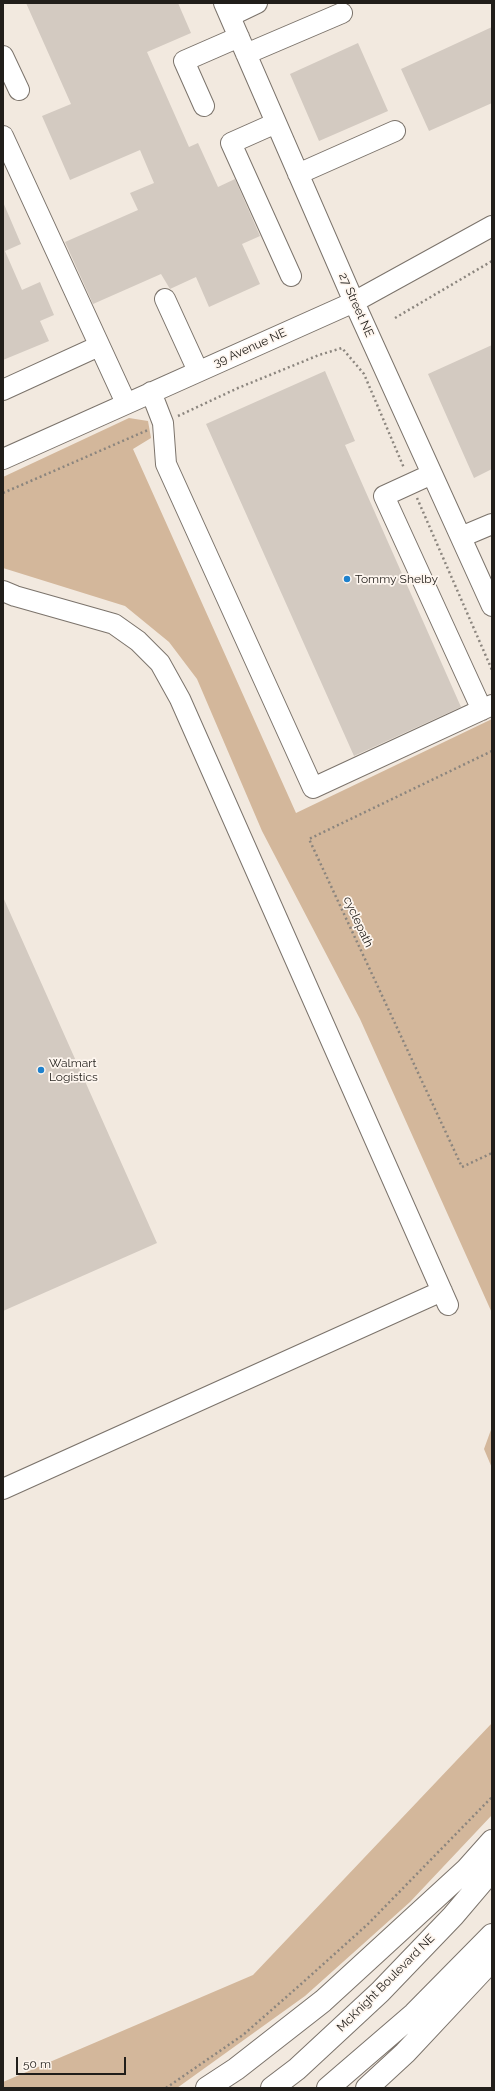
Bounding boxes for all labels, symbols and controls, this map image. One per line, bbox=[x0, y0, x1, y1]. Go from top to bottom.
street label: 27 Street NE bbox=[335, 271, 377, 339]
street label: 39 Avenue NE bbox=[211, 326, 289, 370]
place label: Tommy Shelby bbox=[355, 572, 438, 586]
marker: Tommy Shelby bbox=[342, 574, 352, 584]
street label: cyclepath bbox=[340, 894, 376, 950]
place label: Walmart Logistics bbox=[49, 1056, 98, 1084]
marker: Walmart Logistics bbox=[36, 1065, 46, 1075]
street label: McKnight Boulevard NE bbox=[334, 1931, 438, 2035]
scale bar bbox=[18, 2049, 128, 2075]
text: 50 m bbox=[23, 2057, 51, 2071]

